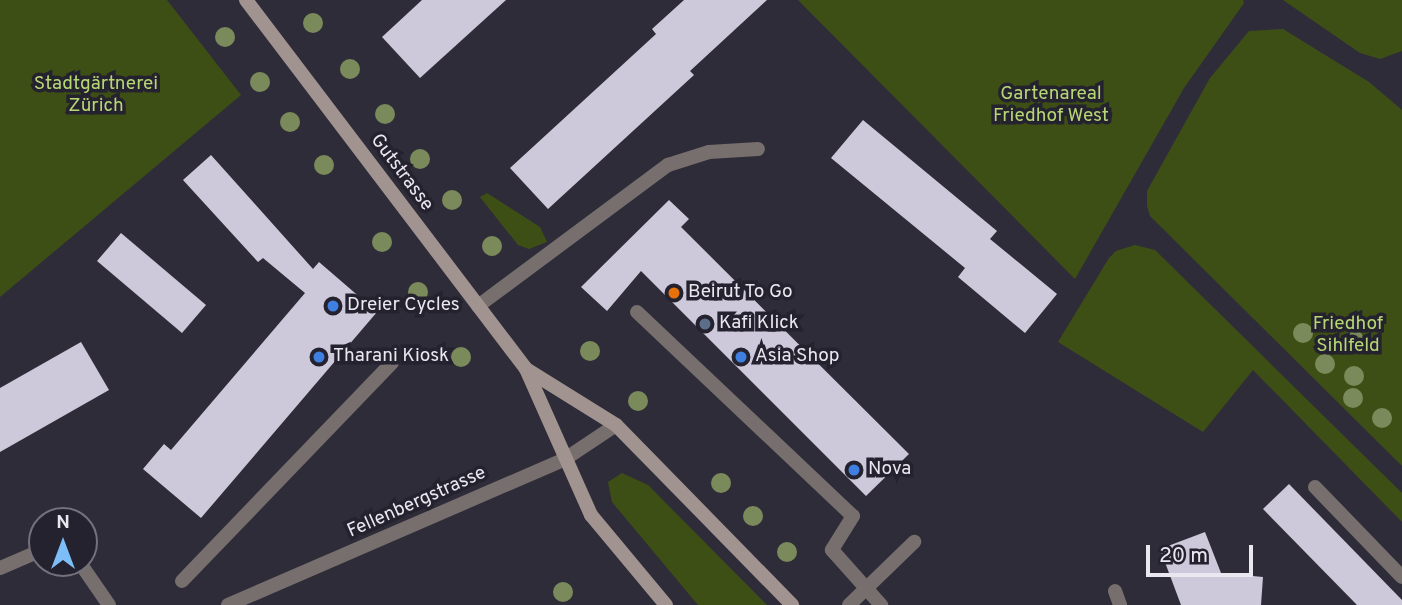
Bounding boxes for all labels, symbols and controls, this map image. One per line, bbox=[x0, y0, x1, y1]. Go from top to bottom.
park label: Stadtgärtnerei Zürich bbox=[34, 74, 158, 118]
park label: Gartenareal Friedhof West bbox=[993, 84, 1109, 128]
street label: Gutstrasse bbox=[365, 130, 437, 216]
place label: Beirut To Go bbox=[688, 282, 793, 304]
marker: Beirut To Go bbox=[666, 285, 682, 301]
place label: Dreier Cycles bbox=[347, 295, 460, 317]
marker: Dreier Cycles bbox=[325, 298, 341, 314]
place label: Kafi Klick bbox=[719, 313, 799, 335]
park label: Friedhof Sihlfeld bbox=[1313, 314, 1383, 358]
marker: Kafi Klick bbox=[697, 316, 713, 332]
place label: Tharani Kiosk bbox=[333, 346, 449, 368]
place label: Asia Shop bbox=[755, 346, 840, 368]
marker: Tharani Kiosk bbox=[311, 349, 327, 365]
marker: Asia Shop bbox=[733, 349, 749, 365]
place label: Nova bbox=[868, 459, 911, 481]
street label: Fellenbergstrasse bbox=[344, 462, 490, 544]
marker: Nova bbox=[846, 462, 862, 478]
north arrow bbox=[28, 507, 98, 577]
text: N bbox=[56, 511, 70, 535]
scale bar bbox=[1150, 532, 1257, 576]
text: 20 m bbox=[1159, 543, 1208, 570]

